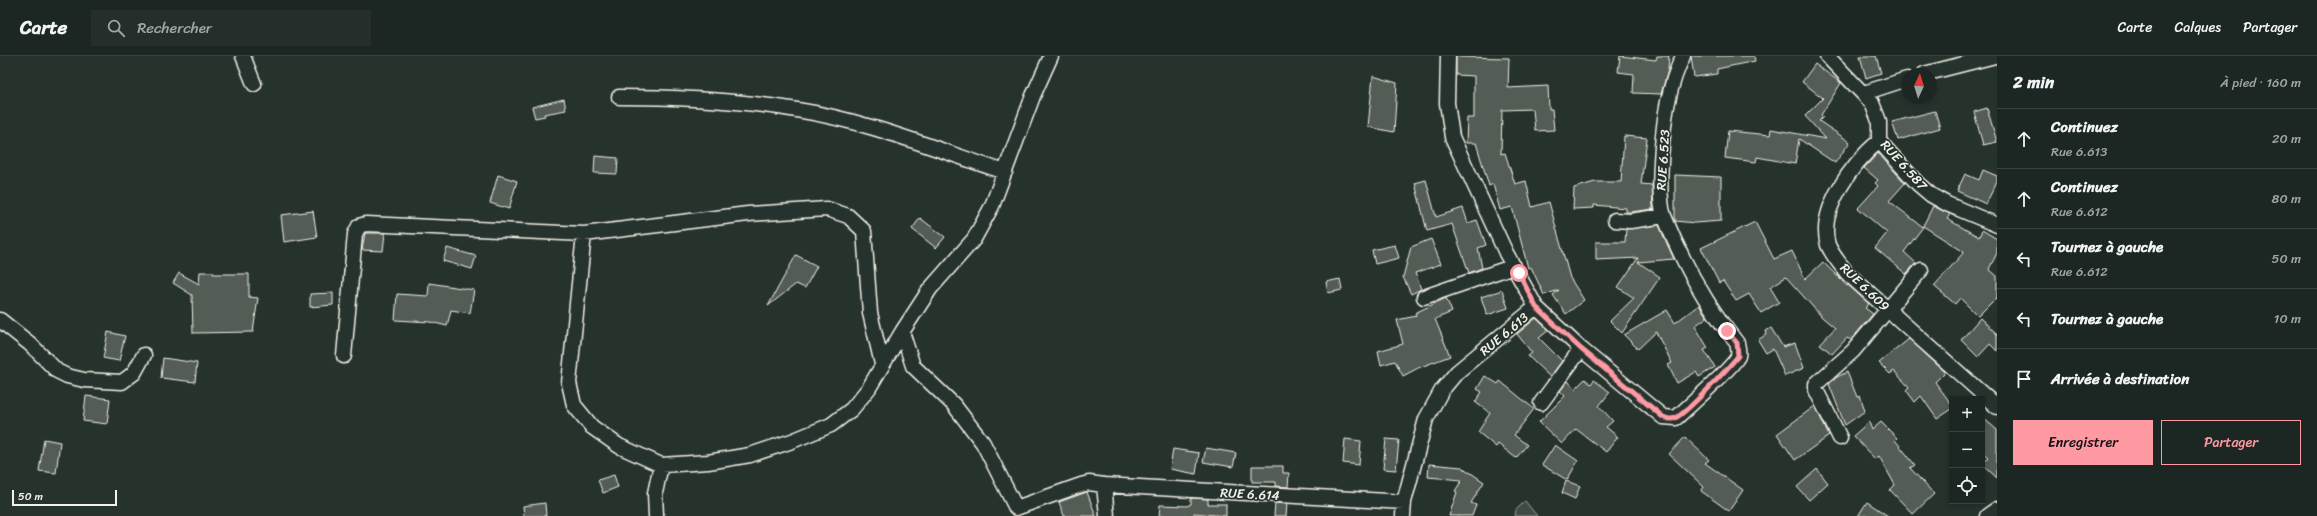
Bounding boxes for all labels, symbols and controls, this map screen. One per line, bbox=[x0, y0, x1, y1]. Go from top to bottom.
search box bbox=[91, 10, 371, 46]
text: Carte bbox=[20, 11, 67, 44]
text: Rechercher bbox=[137, 15, 212, 41]
text: Carte bbox=[2118, 15, 2152, 40]
text: Calques bbox=[2174, 15, 2221, 40]
text: Partager bbox=[2243, 15, 2297, 40]
icon: search bbox=[105, 17, 127, 39]
text: 2 min bbox=[2013, 67, 2054, 97]
north arrow bbox=[1901, 68, 1937, 104]
text: À pied · 160 m bbox=[2220, 71, 2301, 94]
text: Continuez bbox=[2051, 114, 2118, 140]
text: 20 m bbox=[2272, 127, 2301, 150]
icon: ahead bbox=[2013, 128, 2035, 150]
street label: RUE 6.523 bbox=[1649, 129, 1677, 191]
street label: RUE 6.587 bbox=[1875, 134, 1934, 197]
text: Rue 6.613 bbox=[2051, 140, 2107, 163]
text: Continuez bbox=[2051, 174, 2118, 200]
text: 80 m bbox=[2272, 187, 2301, 210]
icon: ahead bbox=[2013, 188, 2035, 210]
text: Rue 6.612 bbox=[2051, 200, 2108, 223]
text: Tournez à gauche bbox=[2051, 234, 2163, 260]
text: 50 m bbox=[2271, 247, 2301, 270]
icon: left bbox=[2013, 248, 2035, 270]
street label: RUE 6.609 bbox=[1835, 257, 1895, 317]
text: Rue 6.612 bbox=[2051, 260, 2108, 283]
route start bbox=[1510, 264, 1528, 282]
street label: RUE 6.613 bbox=[1474, 306, 1534, 362]
text: Tournez à gauche bbox=[2051, 306, 2163, 332]
text: 10 m bbox=[2274, 307, 2301, 330]
icon: left bbox=[2013, 308, 2035, 330]
route end bbox=[1718, 322, 1736, 340]
text: Arrivée à destination bbox=[2051, 366, 2189, 392]
icon: arrive bbox=[2013, 368, 2035, 390]
map controls bbox=[1949, 396, 1985, 504]
button: + bbox=[1949, 396, 1985, 432]
button: Enregistrer bbox=[2013, 420, 2153, 465]
button: Partager bbox=[2161, 420, 2301, 465]
button: − bbox=[1949, 432, 1985, 468]
button: locate bbox=[1949, 468, 1985, 504]
street label: RUE 6.614 bbox=[1220, 481, 1280, 507]
text: 50 m bbox=[18, 487, 43, 506]
scale bar bbox=[12, 488, 117, 507]

